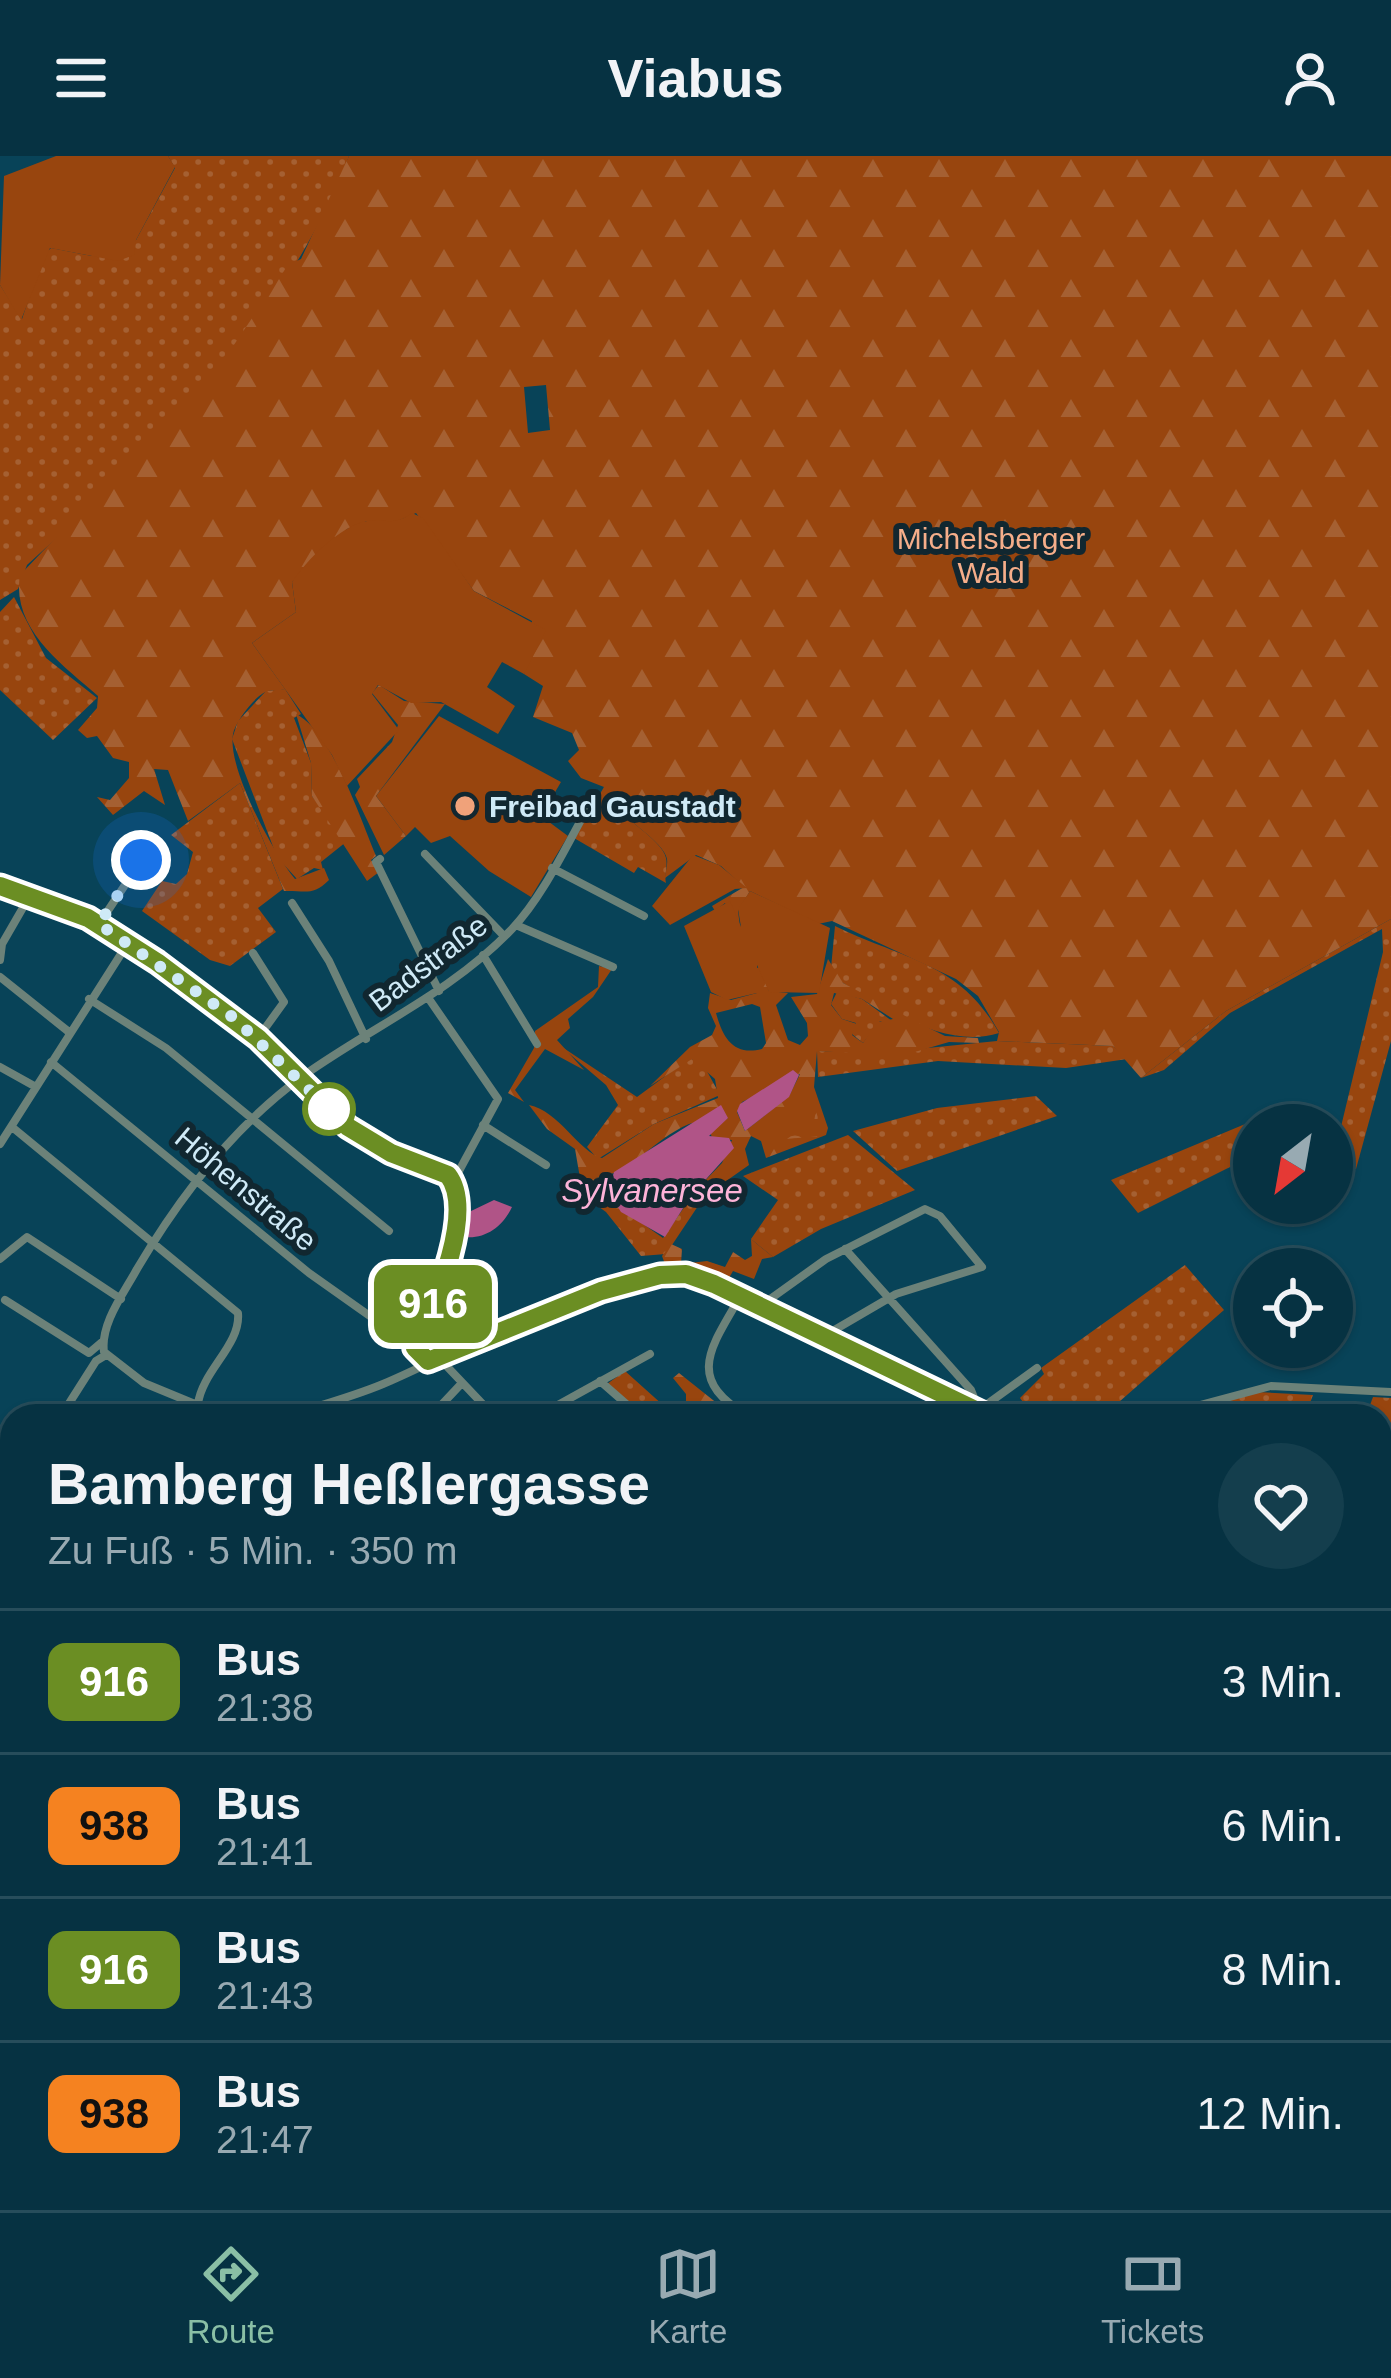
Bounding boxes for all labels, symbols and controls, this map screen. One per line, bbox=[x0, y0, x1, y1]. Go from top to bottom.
icon: menu bbox=[48, 45, 114, 111]
icon: person bbox=[1277, 45, 1343, 111]
text: Viabus bbox=[607, 48, 784, 108]
park label: Michelsberger Wald bbox=[897, 522, 1085, 589]
place label: Freibad Gaustadt bbox=[489, 790, 736, 823]
marker: Freibad Gaustadt bbox=[452, 793, 478, 819]
your location bbox=[111, 830, 171, 890]
street label: Badstraße bbox=[363, 908, 493, 1018]
unlabelled marker bbox=[304, 1084, 354, 1134]
north arrow bbox=[1233, 1104, 1353, 1224]
map controls bbox=[1233, 1104, 1353, 1368]
street label: Höhenstraße bbox=[169, 1121, 323, 1257]
water label: Sylvanersee bbox=[561, 1172, 743, 1209]
button: locate bbox=[1233, 1248, 1353, 1368]
line badge: 916 bbox=[364, 1265, 502, 1343]
text: 916 bbox=[398, 1280, 468, 1327]
button: heart bbox=[1218, 1443, 1344, 1569]
text: Bamberg Heßlergasse bbox=[48, 1452, 650, 1516]
text: Zu Fuß · 5 Min. · 350 m bbox=[48, 1529, 458, 1572]
text: Bus bbox=[216, 1634, 301, 1685]
text: 3 Min. bbox=[1221, 1656, 1344, 1707]
text: 916 bbox=[79, 1658, 149, 1705]
text: 21:38 bbox=[216, 1686, 314, 1729]
text: Bus bbox=[216, 1778, 301, 1829]
text: 6 Min. bbox=[1221, 1800, 1344, 1851]
text: 938 bbox=[79, 1802, 149, 1849]
text: 21:41 bbox=[216, 1830, 314, 1873]
text: Bus bbox=[216, 1922, 301, 1973]
text: 8 Min. bbox=[1221, 1944, 1344, 1995]
text: 916 bbox=[79, 1946, 149, 1993]
text: 21:43 bbox=[216, 1974, 314, 2017]
text: Bus bbox=[216, 2066, 301, 2117]
text: 12 Min. bbox=[1196, 2088, 1344, 2139]
text: 938 bbox=[79, 2090, 149, 2137]
text: 21:47 bbox=[216, 2118, 314, 2161]
tab: Route bbox=[187, 2241, 275, 2351]
tab: Karte bbox=[648, 2241, 727, 2351]
tab: Tickets bbox=[1101, 2241, 1204, 2351]

